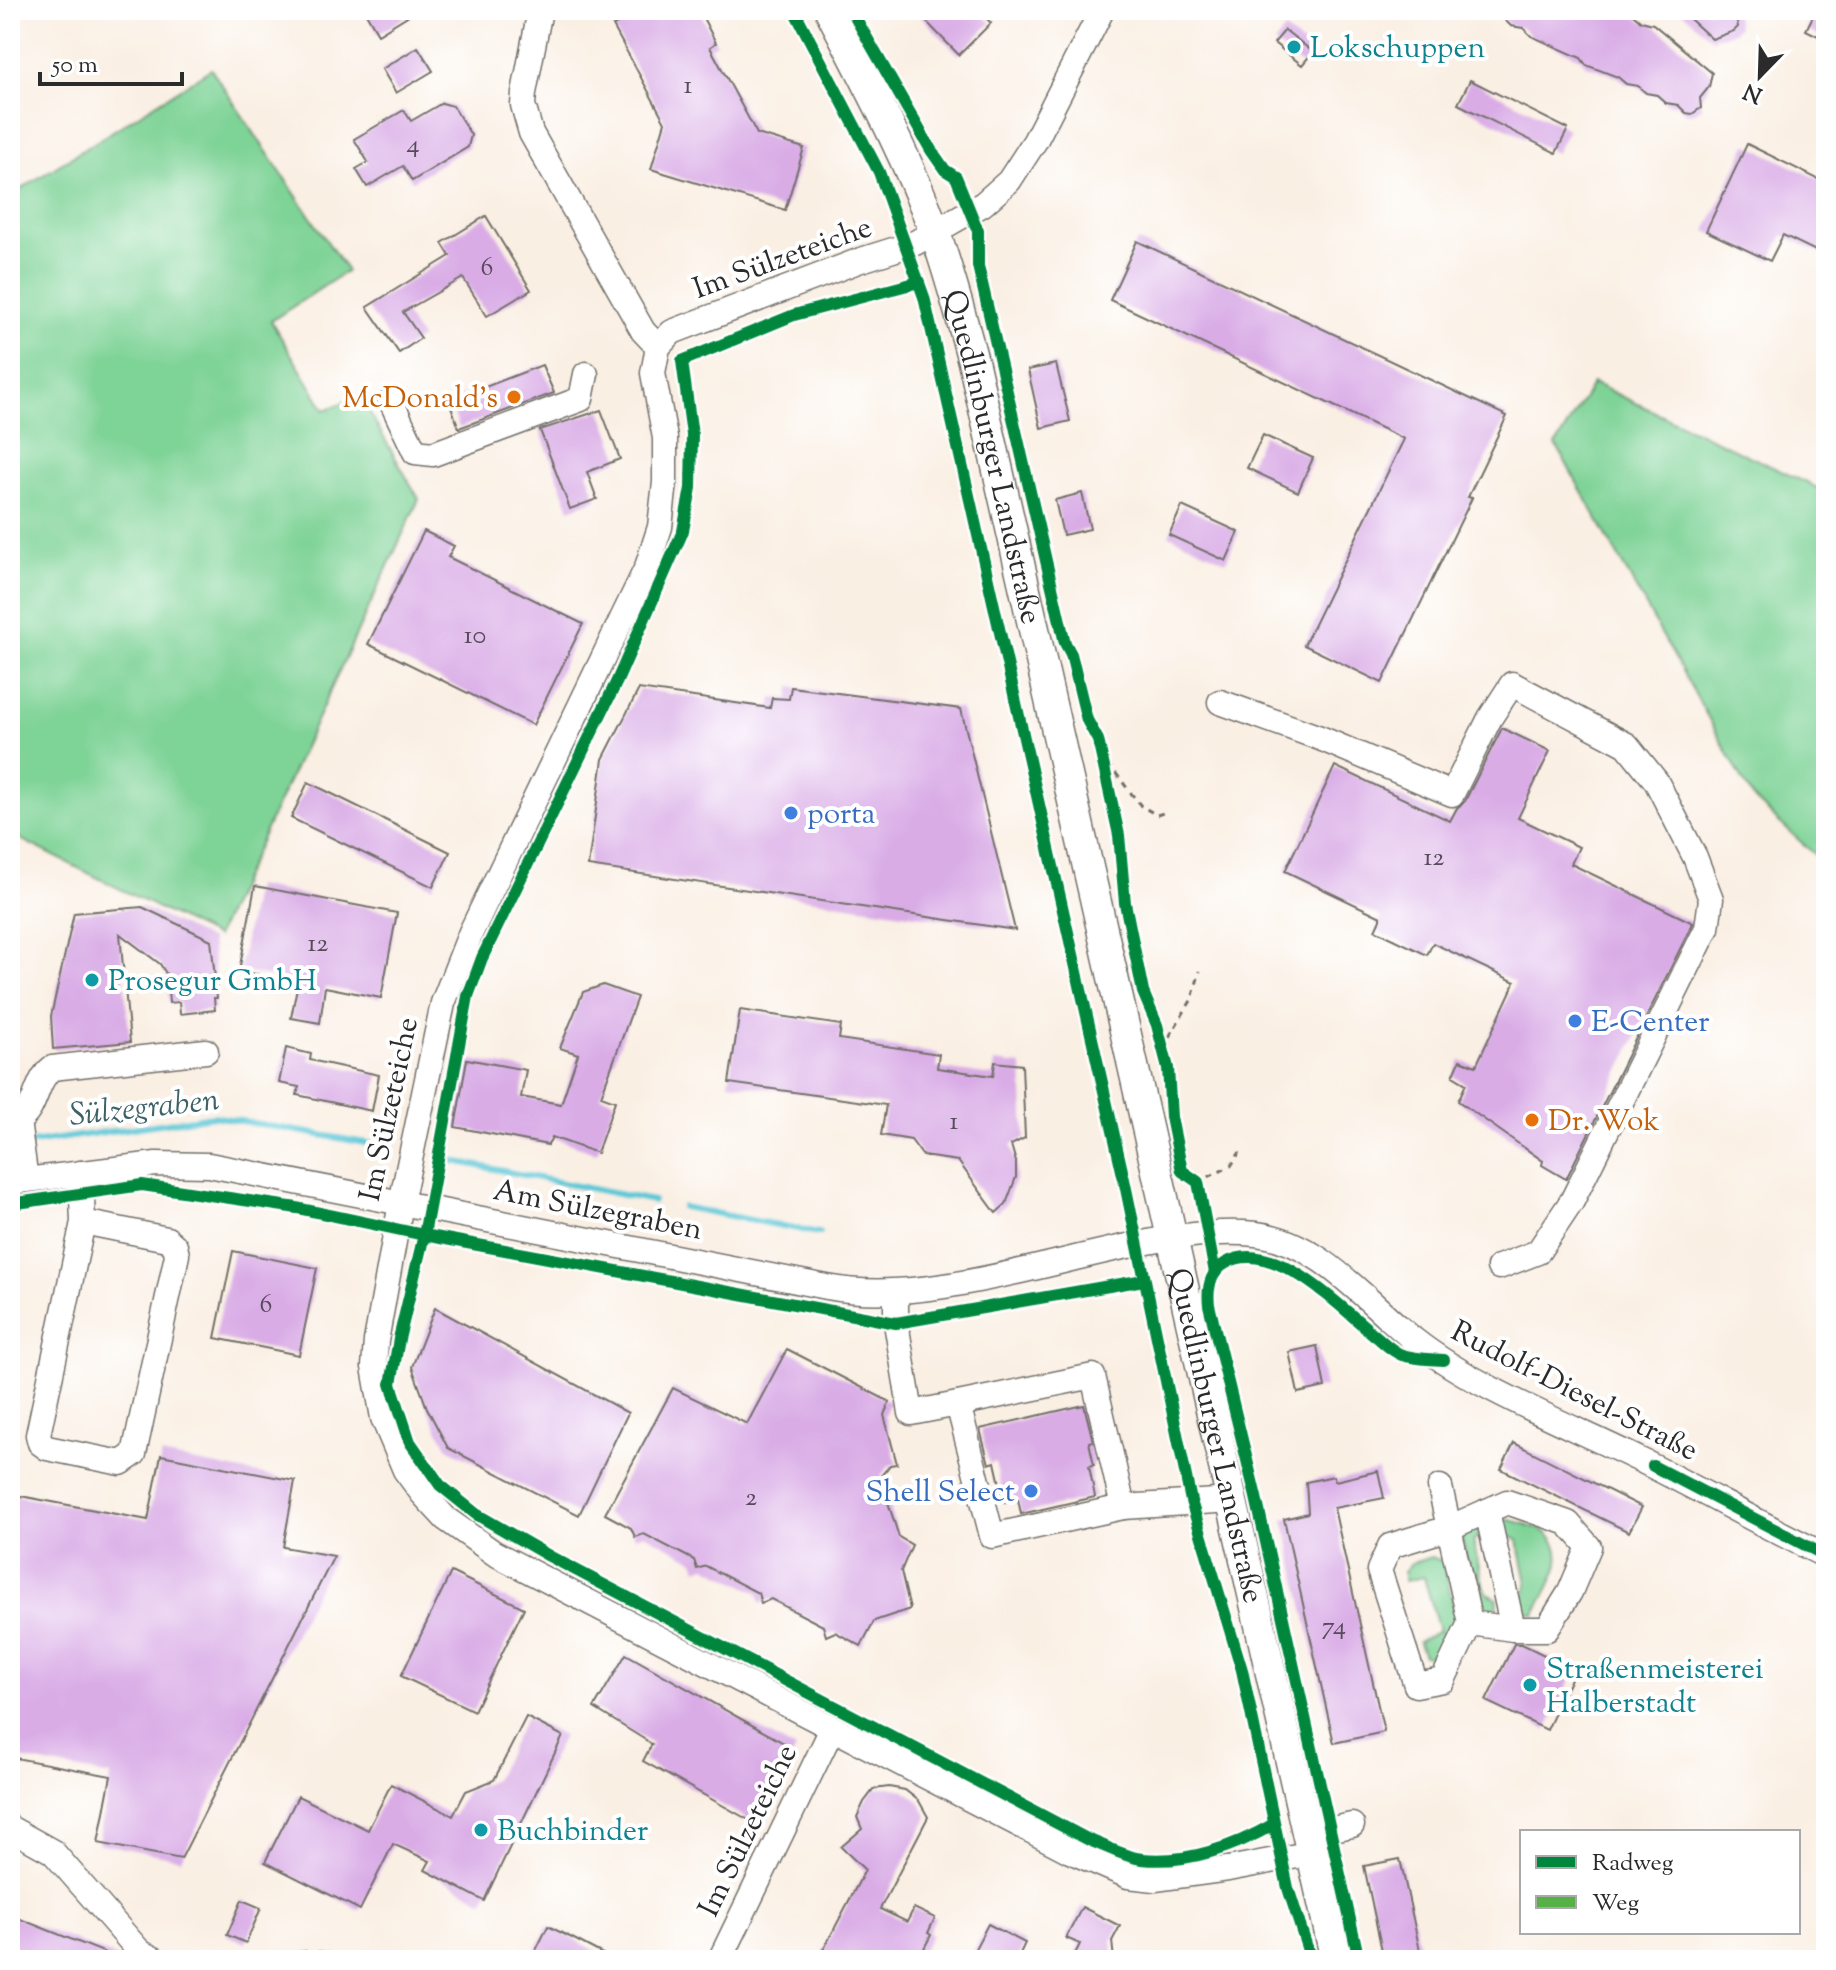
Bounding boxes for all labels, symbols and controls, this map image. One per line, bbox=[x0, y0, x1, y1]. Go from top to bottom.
place label: Lokschuppen bbox=[1310, 28, 1485, 71]
scale bar bbox=[40, 36, 182, 86]
north arrow bbox=[1720, 36, 1800, 116]
marker: Lokschuppen bbox=[1285, 38, 1303, 56]
text: 50 m bbox=[50, 49, 98, 83]
house number: 1 bbox=[684, 68, 693, 105]
text: N bbox=[1739, 73, 1768, 110]
house number: 4 bbox=[406, 127, 420, 164]
street label: Im Sülzeteiche bbox=[688, 207, 878, 312]
house number: 6 bbox=[481, 250, 493, 287]
street label: Quedlinburger Landstraße bbox=[931, 285, 1051, 628]
place label: McDonald's bbox=[342, 378, 498, 421]
marker: McDonald's bbox=[505, 388, 523, 406]
house number: 10 bbox=[464, 618, 486, 655]
place label: porta bbox=[807, 794, 876, 837]
marker: porta bbox=[782, 804, 800, 822]
house number: 12 bbox=[1423, 840, 1445, 877]
house number: 12 bbox=[307, 926, 329, 963]
place label: Prosegur GmbH bbox=[108, 961, 317, 1004]
marker: Prosegur GmbH bbox=[83, 971, 101, 989]
place label: E-Center bbox=[1591, 1002, 1710, 1045]
marker: E-Center bbox=[1566, 1012, 1584, 1030]
street label: Im Sülzeteiche bbox=[350, 1014, 431, 1205]
water label: Sülzegraben bbox=[67, 1078, 222, 1140]
place label: Dr. Wok bbox=[1548, 1101, 1660, 1144]
house number: 1 bbox=[950, 1104, 959, 1141]
marker: Dr. Wok bbox=[1523, 1111, 1541, 1129]
street label: Am Sülzegraben bbox=[489, 1170, 706, 1253]
street label: Quedlinburger Landstraße bbox=[1156, 1264, 1273, 1608]
house number: 6 bbox=[260, 1287, 272, 1324]
street label: Rudolf-Diesel-Straße bbox=[1443, 1311, 1705, 1473]
place label: Shell Select bbox=[865, 1472, 1015, 1515]
house number: 2 bbox=[745, 1480, 757, 1517]
marker: Shell Select bbox=[1022, 1482, 1040, 1500]
house number: 74 bbox=[1322, 1609, 1346, 1646]
place label: Straßenmeisterei Halberstadt bbox=[1546, 1649, 1764, 1726]
marker: Straßenmeisterei Halberstadt bbox=[1521, 1676, 1539, 1694]
street label: Im Sülzeteiche bbox=[689, 1738, 810, 1925]
place label: Buchbinder bbox=[497, 1811, 648, 1854]
marker: Buchbinder bbox=[472, 1821, 490, 1839]
legend bbox=[1520, 1830, 1800, 1934]
text: Radweg bbox=[1592, 1847, 1674, 1881]
text: Weg bbox=[1592, 1887, 1639, 1921]

